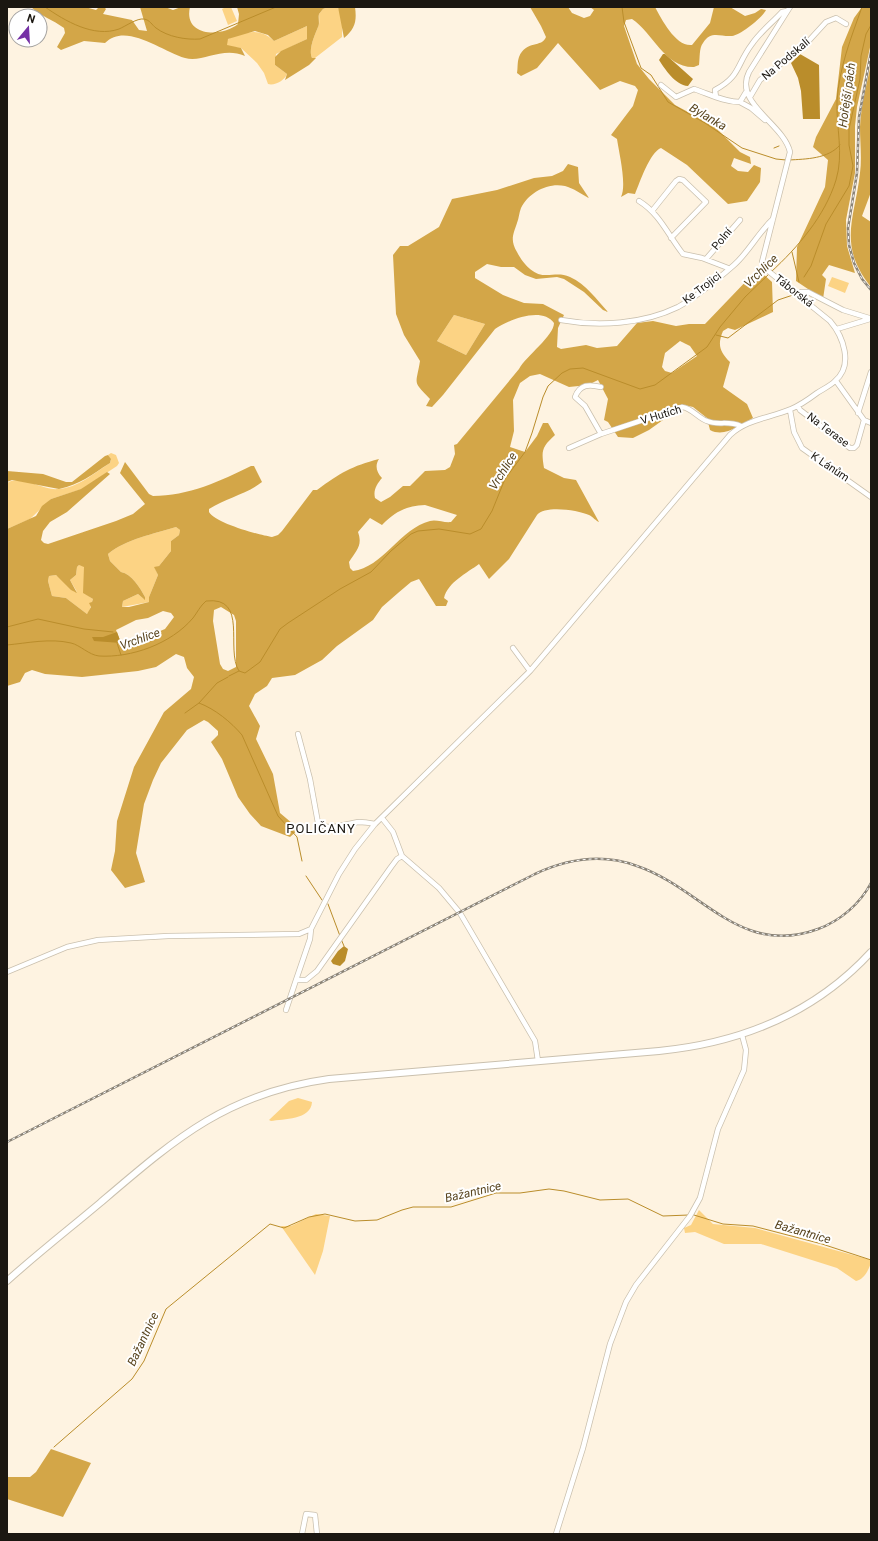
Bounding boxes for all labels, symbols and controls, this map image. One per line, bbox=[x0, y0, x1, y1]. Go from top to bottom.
north arrow bbox=[8, 8, 48, 48]
text: N bbox=[25, 12, 37, 26]
street label: Na Podskalí bbox=[759, 34, 814, 83]
water label: Hořejší pách bbox=[836, 62, 858, 128]
water label: Bylanka bbox=[687, 101, 729, 133]
street label: Polní bbox=[709, 224, 736, 253]
water label: Vrchlice bbox=[741, 252, 781, 290]
street label: Ke Trojici bbox=[680, 269, 724, 307]
street label: Táborská bbox=[772, 272, 816, 310]
street label: V Hutích bbox=[639, 403, 683, 427]
street label: Na Terase bbox=[804, 410, 852, 450]
street label: K Lánům bbox=[808, 449, 852, 485]
water label: Vrchlice bbox=[486, 450, 520, 492]
water label: Vrchlice bbox=[118, 625, 162, 653]
district label: POLIČANY bbox=[286, 821, 356, 836]
water label: Bažantnice bbox=[443, 1179, 503, 1205]
water label: Bažantnice bbox=[773, 1217, 833, 1247]
water label: Bažantnice bbox=[125, 1310, 161, 1368]

